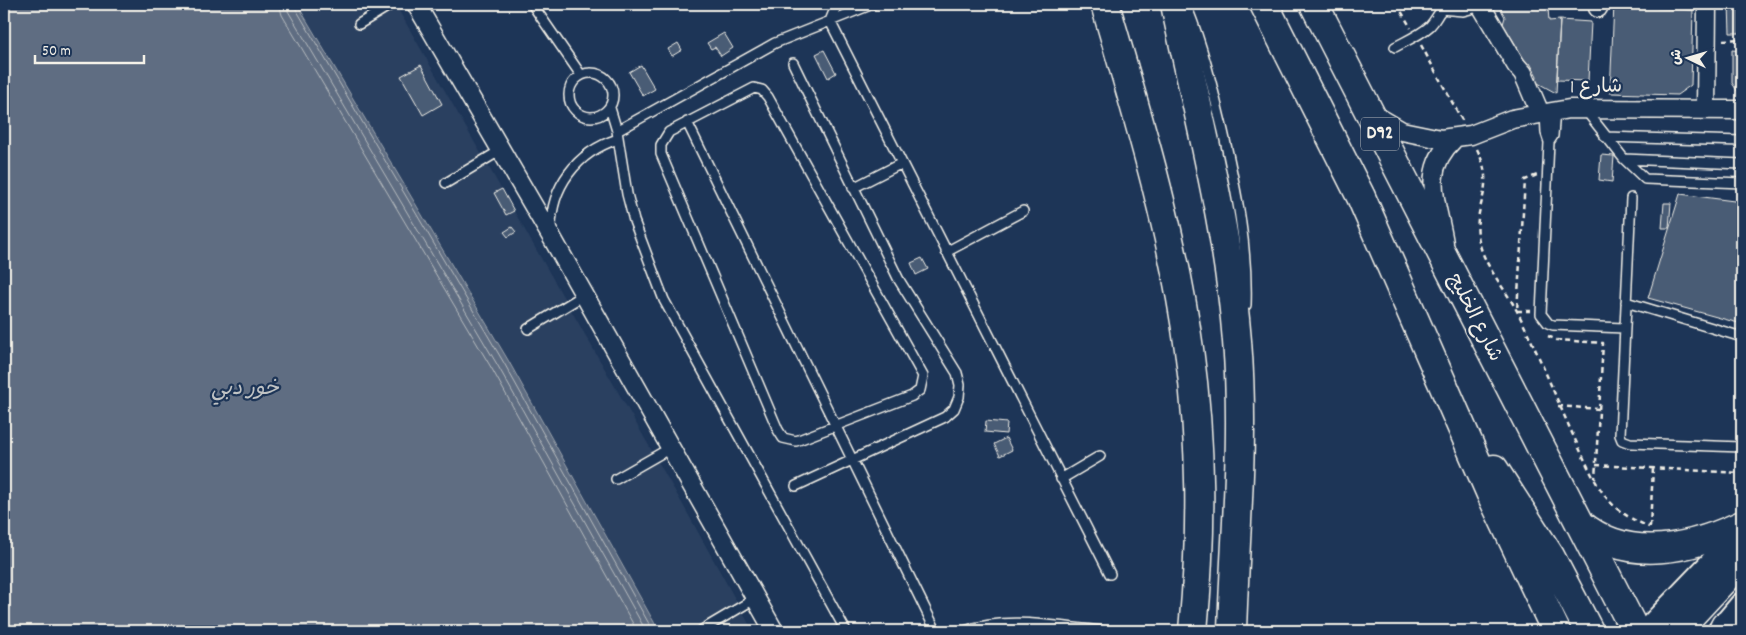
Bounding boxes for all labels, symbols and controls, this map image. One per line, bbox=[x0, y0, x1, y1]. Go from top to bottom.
scale bar bbox=[35, 32, 144, 64]
north arrow bbox=[1664, 32, 1714, 82]
text: 50 m bbox=[42, 41, 71, 63]
text: ش bbox=[1666, 48, 1688, 66]
street label: شارع 1 bbox=[1570, 74, 1622, 102]
road number: D92 bbox=[1361, 118, 1399, 150]
street label: شارع الخليج bbox=[1440, 269, 1508, 367]
water label: خور دبي bbox=[211, 375, 279, 405]

